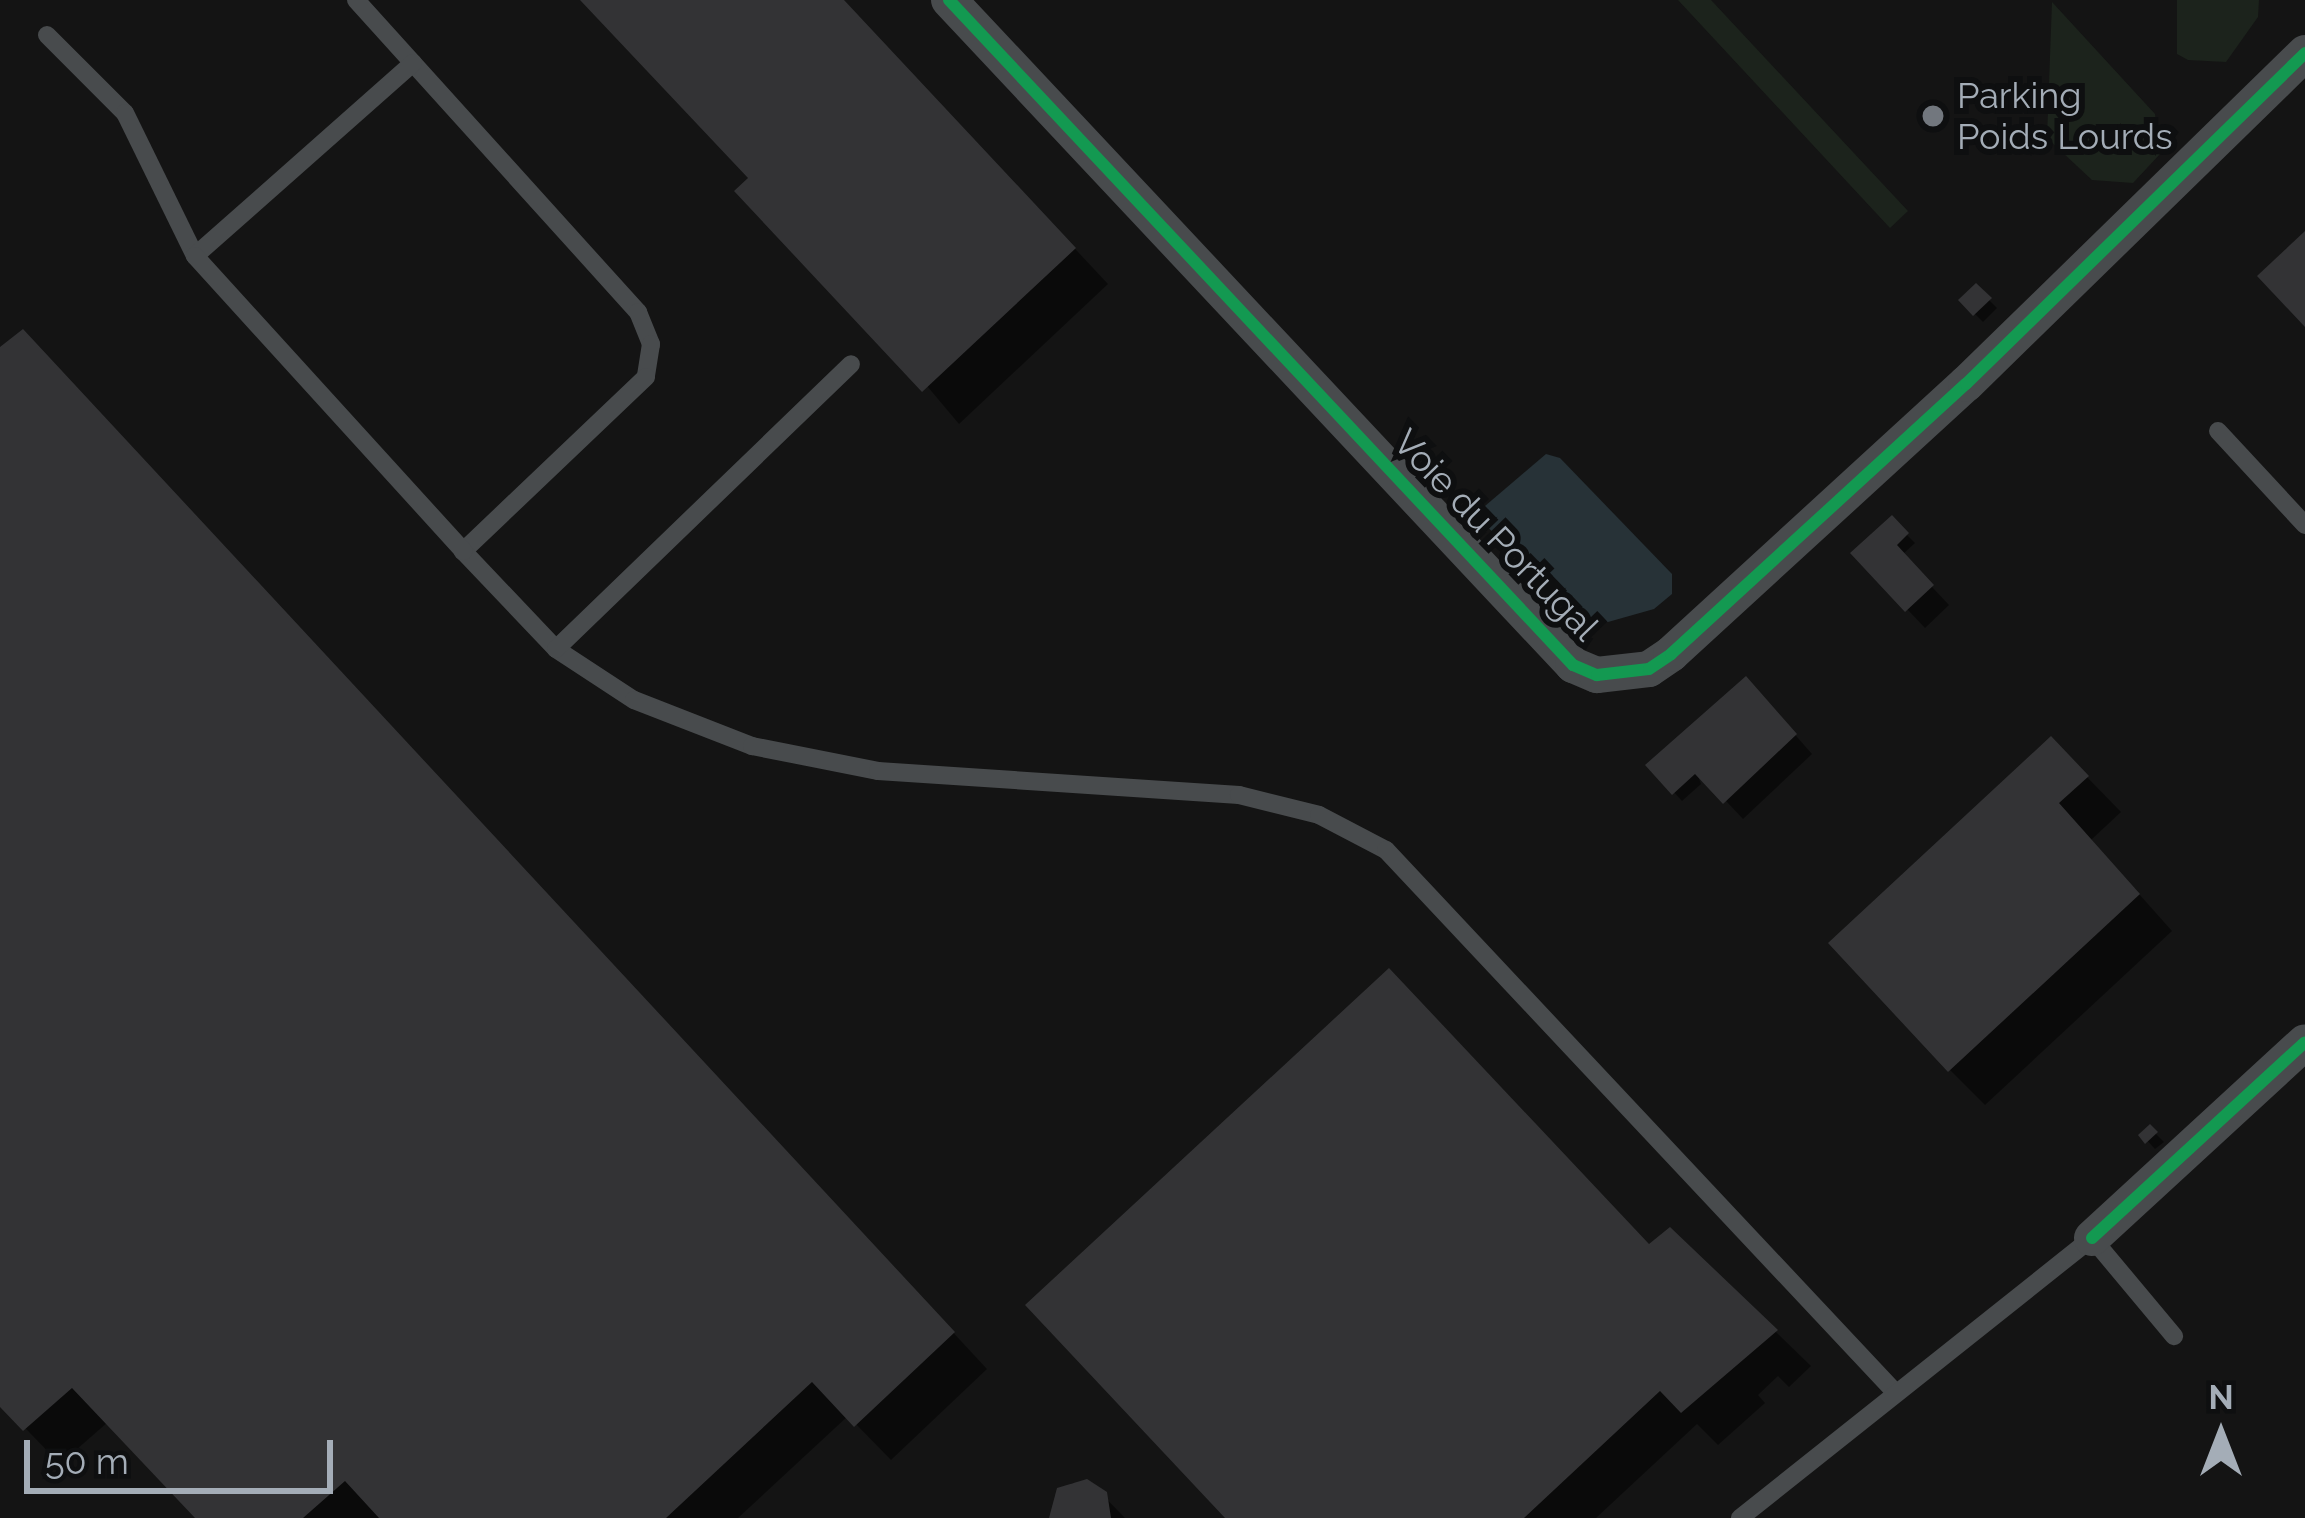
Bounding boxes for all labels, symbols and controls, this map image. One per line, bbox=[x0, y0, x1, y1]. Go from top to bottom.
place label: Parking Poids Lourds bbox=[1957, 73, 2173, 158]
marker: Parking Poids Lourds bbox=[1920, 103, 1946, 129]
street label: Voie du Portugal bbox=[1385, 421, 1607, 649]
north arrow bbox=[2161, 1374, 2281, 1494]
text: N bbox=[2208, 1378, 2234, 1417]
scale bar bbox=[30, 1416, 339, 1490]
text: 50 m bbox=[45, 1440, 129, 1482]

